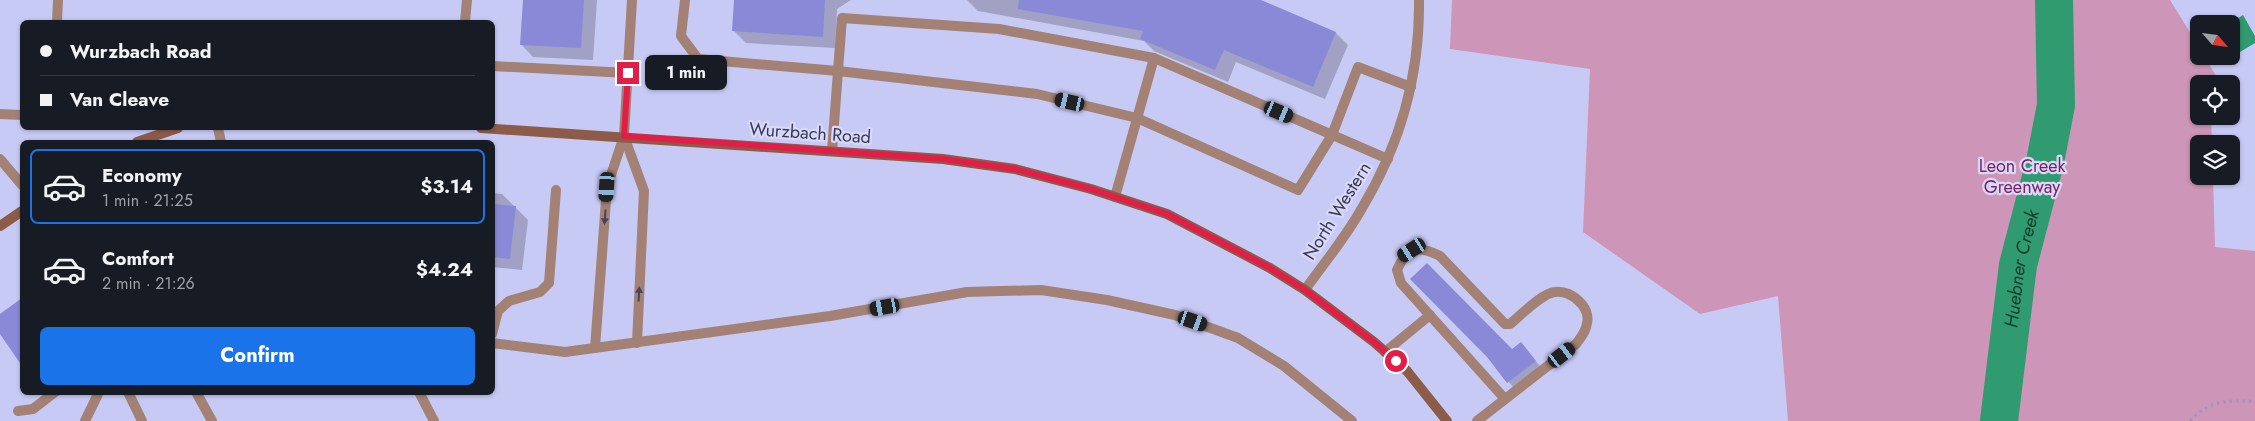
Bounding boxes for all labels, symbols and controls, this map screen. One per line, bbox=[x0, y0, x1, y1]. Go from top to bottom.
north arrow bbox=[2190, 15, 2240, 65]
map controls bbox=[2190, 15, 2240, 185]
text: Wurzbach Road bbox=[70, 38, 211, 65]
callout: 1 min bbox=[646, 56, 728, 90]
text: 1 min bbox=[666, 61, 706, 84]
route end bbox=[617, 62, 639, 84]
button: locate bbox=[2190, 75, 2240, 125]
text: Van Cleave bbox=[70, 86, 169, 113]
car bbox=[1053, 91, 1086, 113]
car bbox=[1262, 99, 1295, 125]
street label: Wurzbach Road bbox=[748, 116, 872, 150]
button: layers bbox=[2190, 135, 2240, 185]
park label: Leon Creek Greenway bbox=[1979, 153, 2065, 200]
street label: North Western bbox=[1296, 157, 1378, 265]
text: Economy bbox=[102, 162, 182, 189]
icon: car bbox=[42, 164, 87, 209]
car bbox=[598, 172, 615, 202]
text: $3.14 bbox=[421, 173, 473, 200]
text: 1 min · 21:25 bbox=[102, 189, 193, 212]
water label: Huebner Creek bbox=[1997, 206, 2046, 329]
one-way arrow bbox=[601, 210, 609, 226]
car bbox=[1395, 236, 1428, 264]
text: Comfort bbox=[102, 245, 174, 272]
icon: car bbox=[42, 247, 87, 292]
text: $4.24 bbox=[416, 256, 473, 283]
text: 2 min · 21:26 bbox=[102, 272, 195, 295]
one-way arrow bbox=[636, 286, 644, 302]
car bbox=[868, 297, 901, 317]
car bbox=[1176, 309, 1209, 333]
button: Confirm bbox=[40, 327, 475, 385]
car bbox=[1545, 340, 1578, 370]
route start bbox=[1385, 350, 1407, 372]

